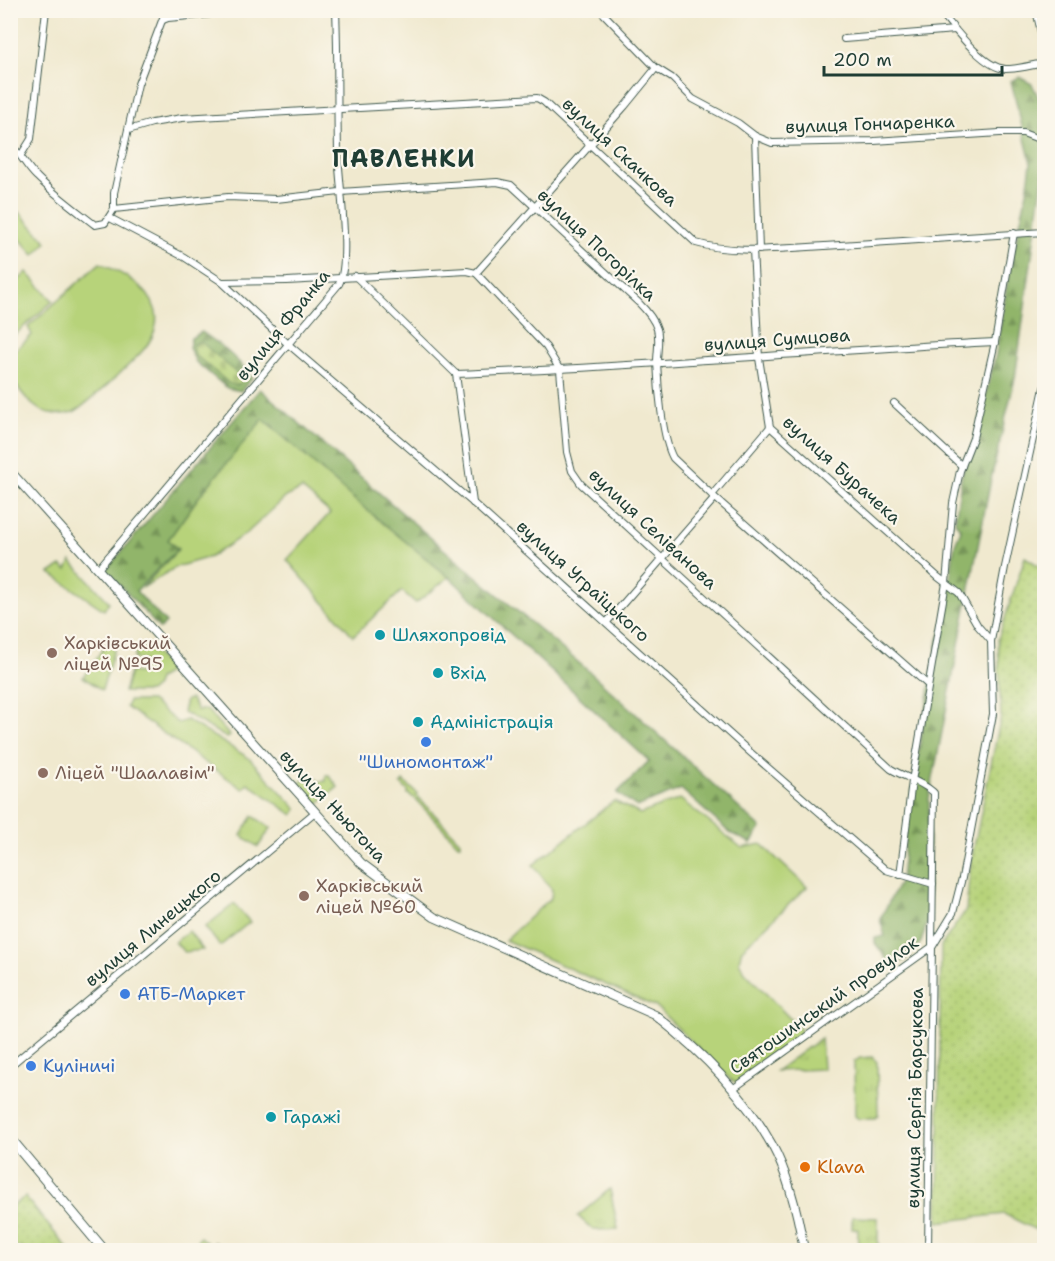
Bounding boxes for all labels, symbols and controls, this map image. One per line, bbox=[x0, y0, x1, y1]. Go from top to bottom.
scale bar bbox=[824, 39, 1002, 77]
text: 200 m bbox=[833, 48, 892, 72]
street label: вулиця Скачкова bbox=[557, 92, 683, 212]
street label: вулиця Гончаренка bbox=[785, 109, 955, 139]
district label: ПАВЛЕНКИ bbox=[332, 143, 476, 175]
street label: вулиця Погорілка bbox=[532, 183, 662, 307]
street label: вулиця Франка bbox=[231, 264, 335, 386]
street label: вулиця Сумцова bbox=[703, 323, 851, 357]
street label: вулиця Бурачека bbox=[778, 410, 906, 530]
street label: вулиця Селіванова bbox=[584, 463, 722, 595]
street label: вулиця Уграїцького bbox=[511, 515, 655, 647]
place label: Шляхопровід bbox=[392, 623, 507, 647]
marker: Шляхопровід bbox=[373, 628, 387, 642]
place label: Харківський ліцей №95 bbox=[64, 631, 171, 676]
marker: Харківський ліцей №95 bbox=[45, 646, 59, 660]
place label: Вхід bbox=[450, 661, 487, 685]
marker: Вхід bbox=[431, 666, 445, 680]
place label: Адміністрація bbox=[430, 710, 554, 734]
marker: Адміністрація bbox=[411, 715, 425, 729]
marker: "Шиномонтаж" bbox=[419, 735, 433, 749]
street label: вулиця Ньютона bbox=[274, 744, 392, 868]
place label: "Шиномонтаж" bbox=[359, 750, 493, 774]
place label: Ліцей "Шаалавім" bbox=[55, 761, 215, 785]
marker: Ліцей "Шаалавім" bbox=[36, 766, 50, 780]
street label: вулиця Линецького bbox=[80, 864, 226, 992]
place label: Харківський ліцей №60 bbox=[316, 874, 423, 919]
marker: Харківський ліцей №60 bbox=[297, 889, 311, 903]
street label: Святошинський провулок bbox=[725, 930, 924, 1080]
place label: АТБ-Маркет bbox=[137, 982, 246, 1006]
marker: АТБ-Маркет bbox=[118, 987, 132, 1001]
street label: вулиця Сергія Барсукова bbox=[901, 987, 929, 1209]
place label: Куліничі bbox=[43, 1054, 115, 1078]
marker: Куліничі bbox=[24, 1059, 38, 1073]
place label: Гаражі bbox=[283, 1105, 341, 1129]
marker: Гаражі bbox=[264, 1110, 278, 1124]
place label: Klava bbox=[817, 1155, 865, 1179]
marker: Klava bbox=[798, 1160, 812, 1174]

